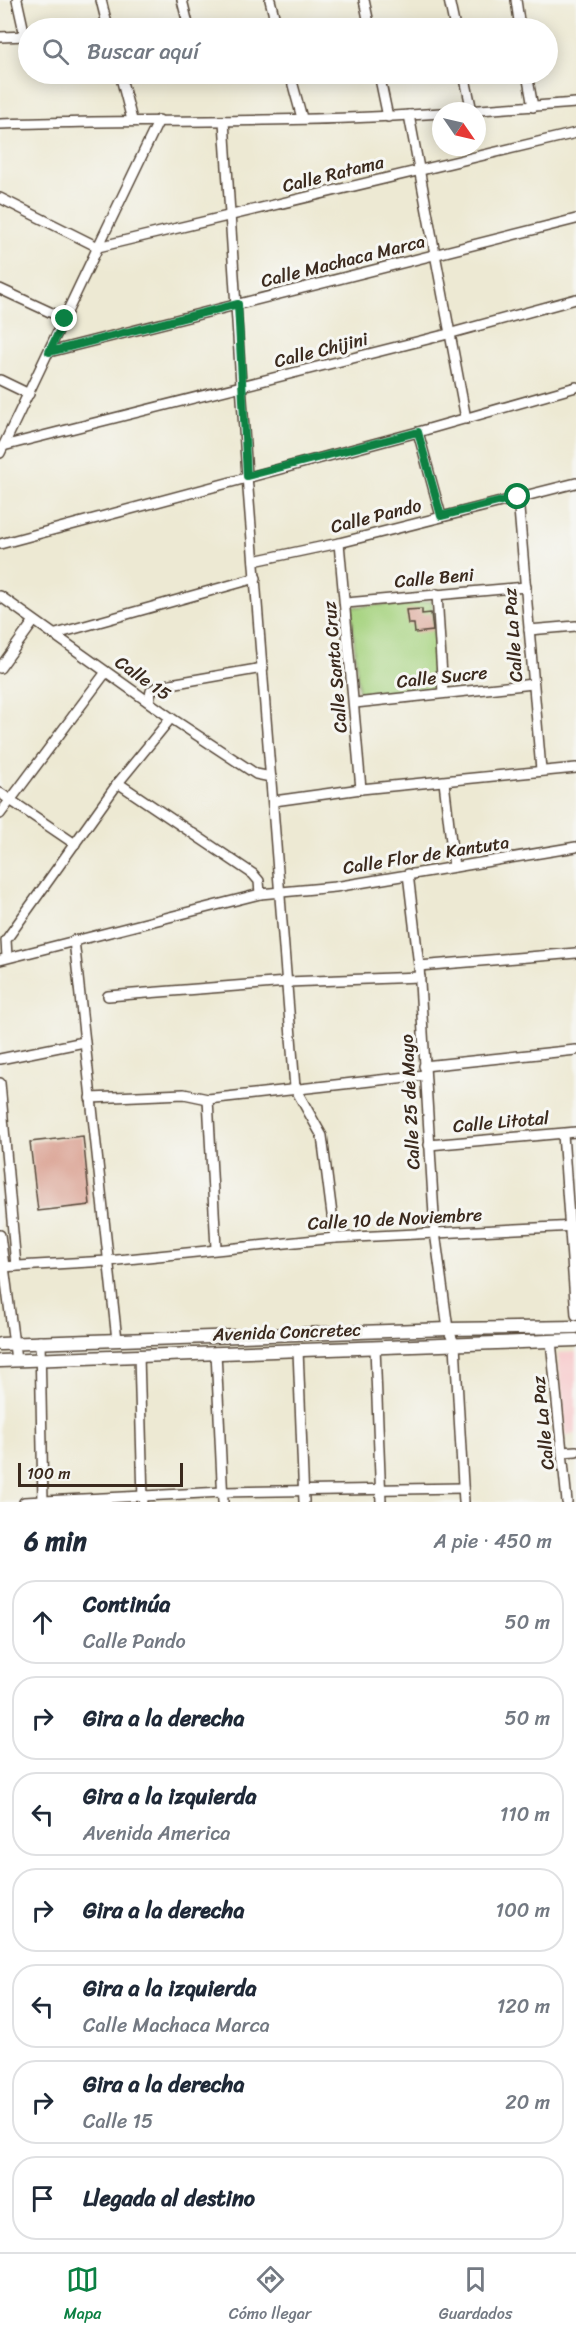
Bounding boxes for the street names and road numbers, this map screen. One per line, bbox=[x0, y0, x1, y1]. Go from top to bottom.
street label: Calle Ratama bbox=[279, 146, 388, 202]
street label: Calle Machaca Marca bbox=[258, 225, 428, 297]
street label: Calle Chijini bbox=[271, 323, 372, 377]
street label: Calle Pando bbox=[327, 489, 425, 543]
street label: Calle Beni bbox=[393, 559, 476, 597]
street label: Calle La Paz bbox=[494, 586, 532, 683]
street label: Calle Santa Cruz bbox=[313, 599, 357, 734]
street label: Calle 15 bbox=[108, 647, 178, 709]
street label: Calle Sucre bbox=[395, 656, 489, 698]
street label: Calle Flor de Kantuta bbox=[341, 826, 511, 884]
street label: Calle 25 de Mayo bbox=[390, 1033, 430, 1171]
street label: Calle Litotal bbox=[452, 1102, 551, 1142]
street label: Calle 10 de Noviembre bbox=[307, 1198, 483, 1240]
street label: Avenida Concretec bbox=[211, 1313, 362, 1351]
street label: Calle La Paz bbox=[522, 1374, 564, 1472]

